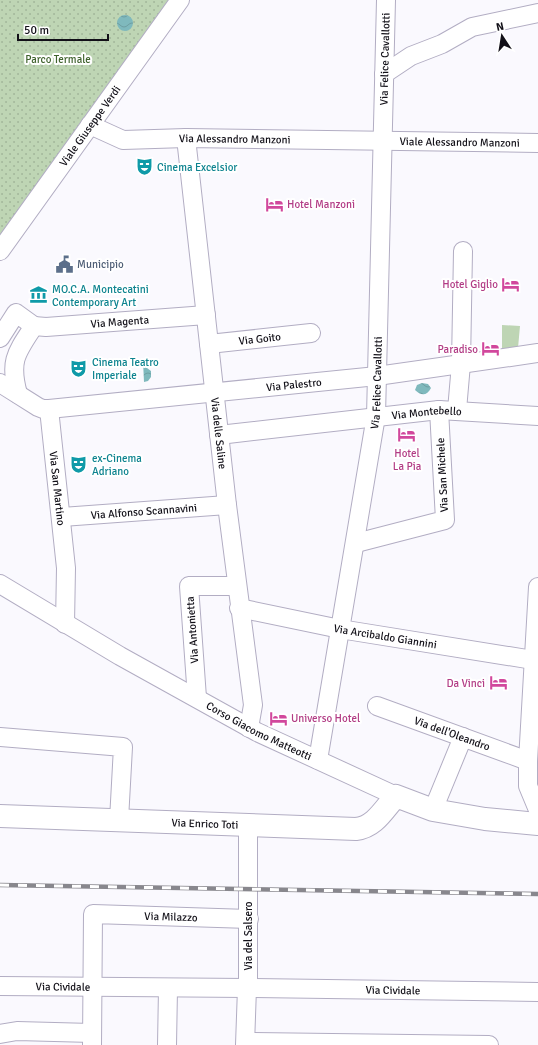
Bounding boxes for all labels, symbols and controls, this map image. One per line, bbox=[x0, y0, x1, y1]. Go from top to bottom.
street label: Via Felice Cavallotti bbox=[377, 12, 393, 105]
scale bar bbox=[18, 16, 108, 42]
north arrow bbox=[482, 16, 522, 56]
text: N bbox=[495, 20, 505, 34]
text: 50 m bbox=[24, 23, 49, 38]
park label: Parco Termale bbox=[25, 53, 91, 66]
street label: Viale Giuseppe Verdi bbox=[57, 83, 123, 169]
street label: Via Alessandro Manzoni bbox=[179, 132, 291, 146]
street label: Viale Alessandro Manzoni bbox=[399, 135, 520, 150]
theatre icon: Cinema Excelsior bbox=[134, 157, 154, 177]
place label: Cinema Excelsior bbox=[157, 161, 237, 174]
hotel icon: Hotel Manzoni bbox=[264, 194, 284, 214]
place label: Hotel Manzoni bbox=[287, 198, 355, 211]
public building icon: Municipio bbox=[54, 254, 74, 274]
place label: Municipio bbox=[77, 258, 124, 271]
hotel icon: Hotel Giglio bbox=[501, 274, 521, 294]
place label: Hotel Giglio bbox=[442, 278, 498, 291]
place label: MO.C.A. Montecatini Contemporary Art bbox=[52, 283, 149, 309]
museum icon: MO.C.A. Montecatini Contemporary Art bbox=[29, 285, 49, 305]
street label: Via Magenta bbox=[90, 313, 150, 331]
street label: Via Goito bbox=[238, 330, 282, 348]
street label: Via Felice Cavallotti bbox=[368, 336, 385, 430]
hotel icon: Paradiso bbox=[481, 339, 501, 359]
place label: Paradiso bbox=[438, 343, 478, 356]
place label: Cinema Teatro Imperiale bbox=[92, 356, 159, 382]
theatre icon: Cinema Teatro Imperiale bbox=[69, 358, 89, 378]
street label: Via Palestro bbox=[265, 376, 322, 394]
street label: Via delle Saline bbox=[208, 397, 229, 470]
street label: Via Montebello bbox=[391, 404, 462, 422]
hotel icon: Hotel La Pia bbox=[397, 425, 417, 445]
street label: Via San Michele bbox=[434, 437, 451, 513]
place label: Hotel La Pia bbox=[393, 447, 422, 473]
street label: Via San Martino bbox=[47, 450, 67, 526]
place label: ex-Cinema Adriano bbox=[92, 452, 142, 478]
theatre icon: ex-Cinema Adriano bbox=[69, 454, 89, 474]
street label: Via Alfonso Scannavini bbox=[90, 501, 197, 522]
street label: Via Antonietta bbox=[184, 596, 201, 664]
street label: Via Arcibaldo Giannini bbox=[332, 622, 438, 651]
hotel icon: Da Vinci bbox=[488, 673, 508, 693]
place label: Da Vinci bbox=[446, 677, 485, 690]
street label: Corso Giacomo Matteotti bbox=[204, 699, 314, 763]
hotel icon: Universo Hotel bbox=[268, 708, 288, 728]
place label: Universo Hotel bbox=[291, 712, 360, 725]
street label: Via dell'Oleandro bbox=[412, 714, 492, 754]
street label: Via Enrico Toti bbox=[171, 816, 239, 832]
street label: Via del Salsero bbox=[242, 901, 255, 971]
street label: Via Milazzo bbox=[144, 910, 198, 924]
street label: Via Cividale bbox=[36, 980, 90, 994]
street label: Via Cividale bbox=[366, 984, 420, 997]

